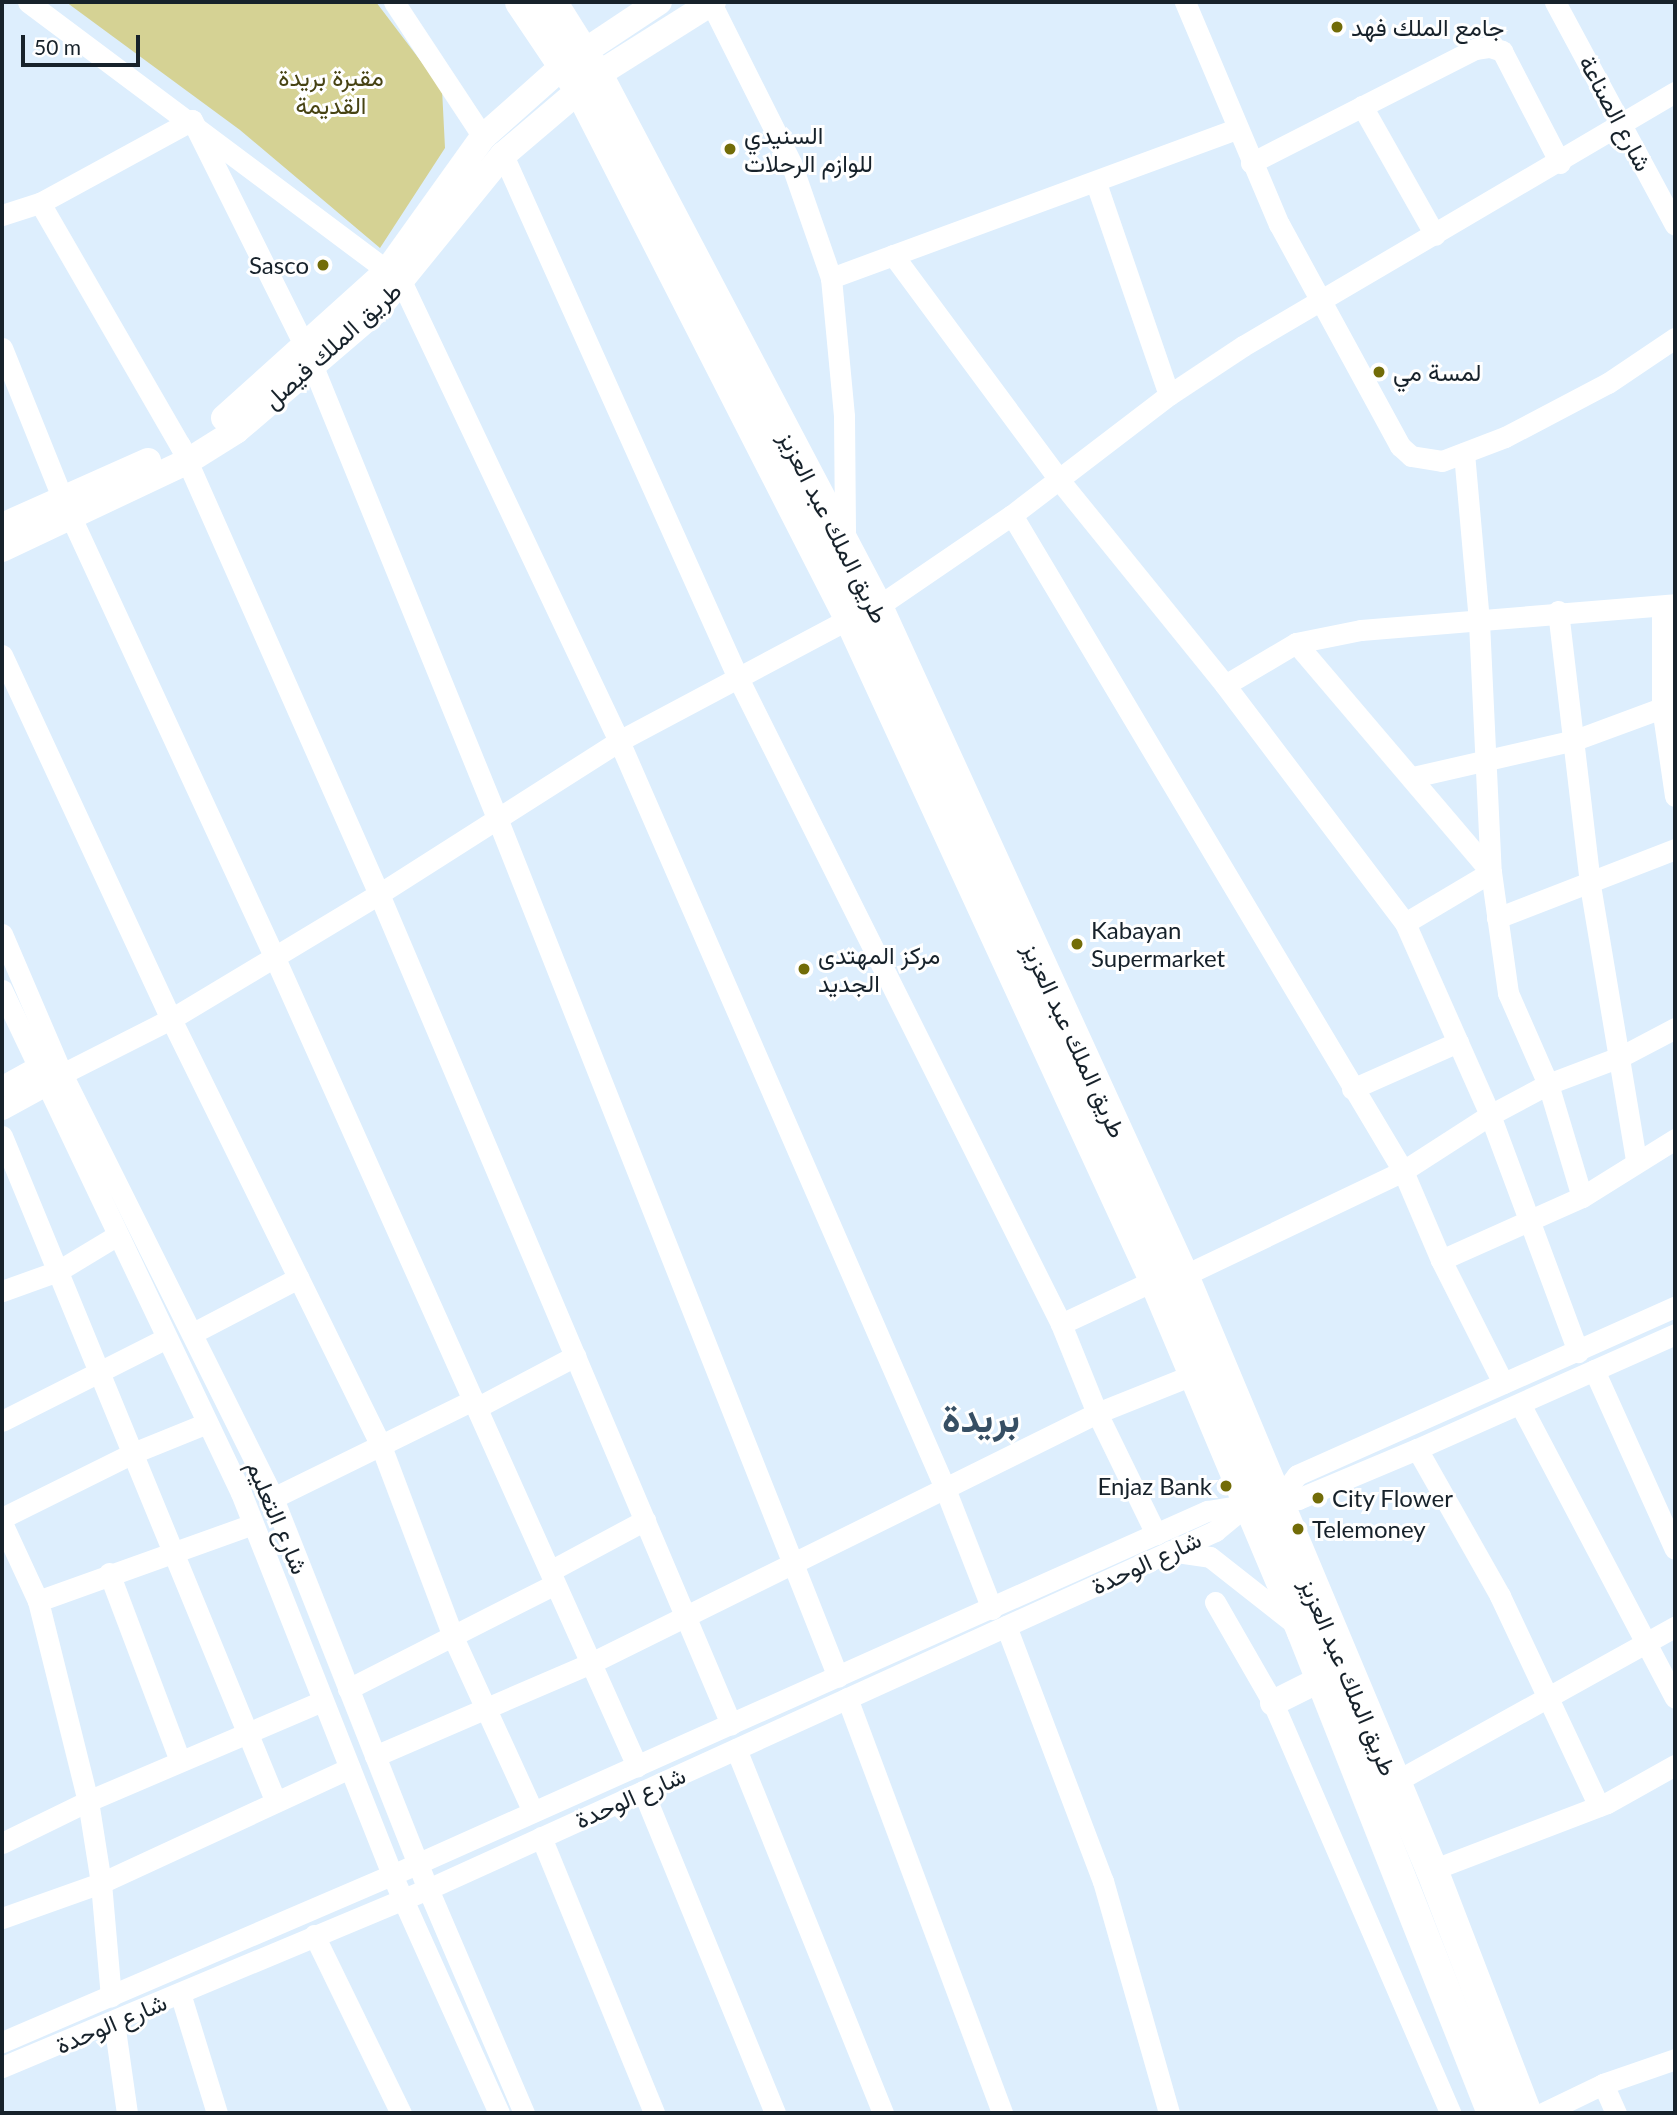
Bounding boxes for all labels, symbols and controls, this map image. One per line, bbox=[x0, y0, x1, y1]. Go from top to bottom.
place label: جامع الملك فهد bbox=[1351, 13, 1504, 41]
marker: جامع الملك فهد bbox=[1329, 19, 1345, 35]
scale bar bbox=[24, 21, 144, 65]
text: 50 m bbox=[34, 34, 81, 59]
street label: شارع الصناعة bbox=[1574, 50, 1658, 176]
park label: مقبرة بريدة القديمة bbox=[278, 63, 384, 119]
place label: السنيدي للوازم الرحلات bbox=[744, 121, 873, 177]
marker: السنيدي للوازم الرحلات bbox=[722, 141, 738, 157]
place label: Sasco bbox=[249, 251, 309, 279]
marker: Sasco bbox=[315, 257, 331, 273]
street label: طريق الملك فيصل bbox=[257, 276, 407, 414]
place label: لمسة مي bbox=[1393, 358, 1481, 386]
marker: لمسة مي bbox=[1371, 364, 1387, 380]
street label: طريق الملك عبد العزيز bbox=[773, 426, 895, 628]
place label: Kabayan Supermarket bbox=[1091, 916, 1225, 972]
marker: Kabayan Supermarket bbox=[1069, 936, 1085, 952]
street label: طريق الملك عبد العزيز bbox=[1017, 938, 1133, 1142]
place label: مركز المهتدى الجديد bbox=[818, 941, 940, 997]
marker: مركز المهتدى الجديد bbox=[796, 961, 812, 977]
district label: بريدة bbox=[942, 1395, 1020, 1441]
street label: شارع التعليم bbox=[241, 1456, 315, 1578]
place label: Enjaz Bank bbox=[1098, 1472, 1212, 1500]
marker: Enjaz Bank bbox=[1218, 1478, 1234, 1494]
place label: City Flower bbox=[1332, 1484, 1453, 1512]
marker: City Flower bbox=[1310, 1490, 1326, 1506]
place label: Telemoney bbox=[1312, 1515, 1426, 1543]
marker: Telemoney bbox=[1290, 1521, 1306, 1537]
street label: شارع الوحدة bbox=[1087, 1524, 1205, 1600]
street label: طريق الملك عبد العزيز bbox=[1294, 1574, 1404, 1780]
street label: شارع الوحدة bbox=[570, 1760, 690, 1834]
street label: شارع الوحدة bbox=[51, 1987, 171, 2059]

